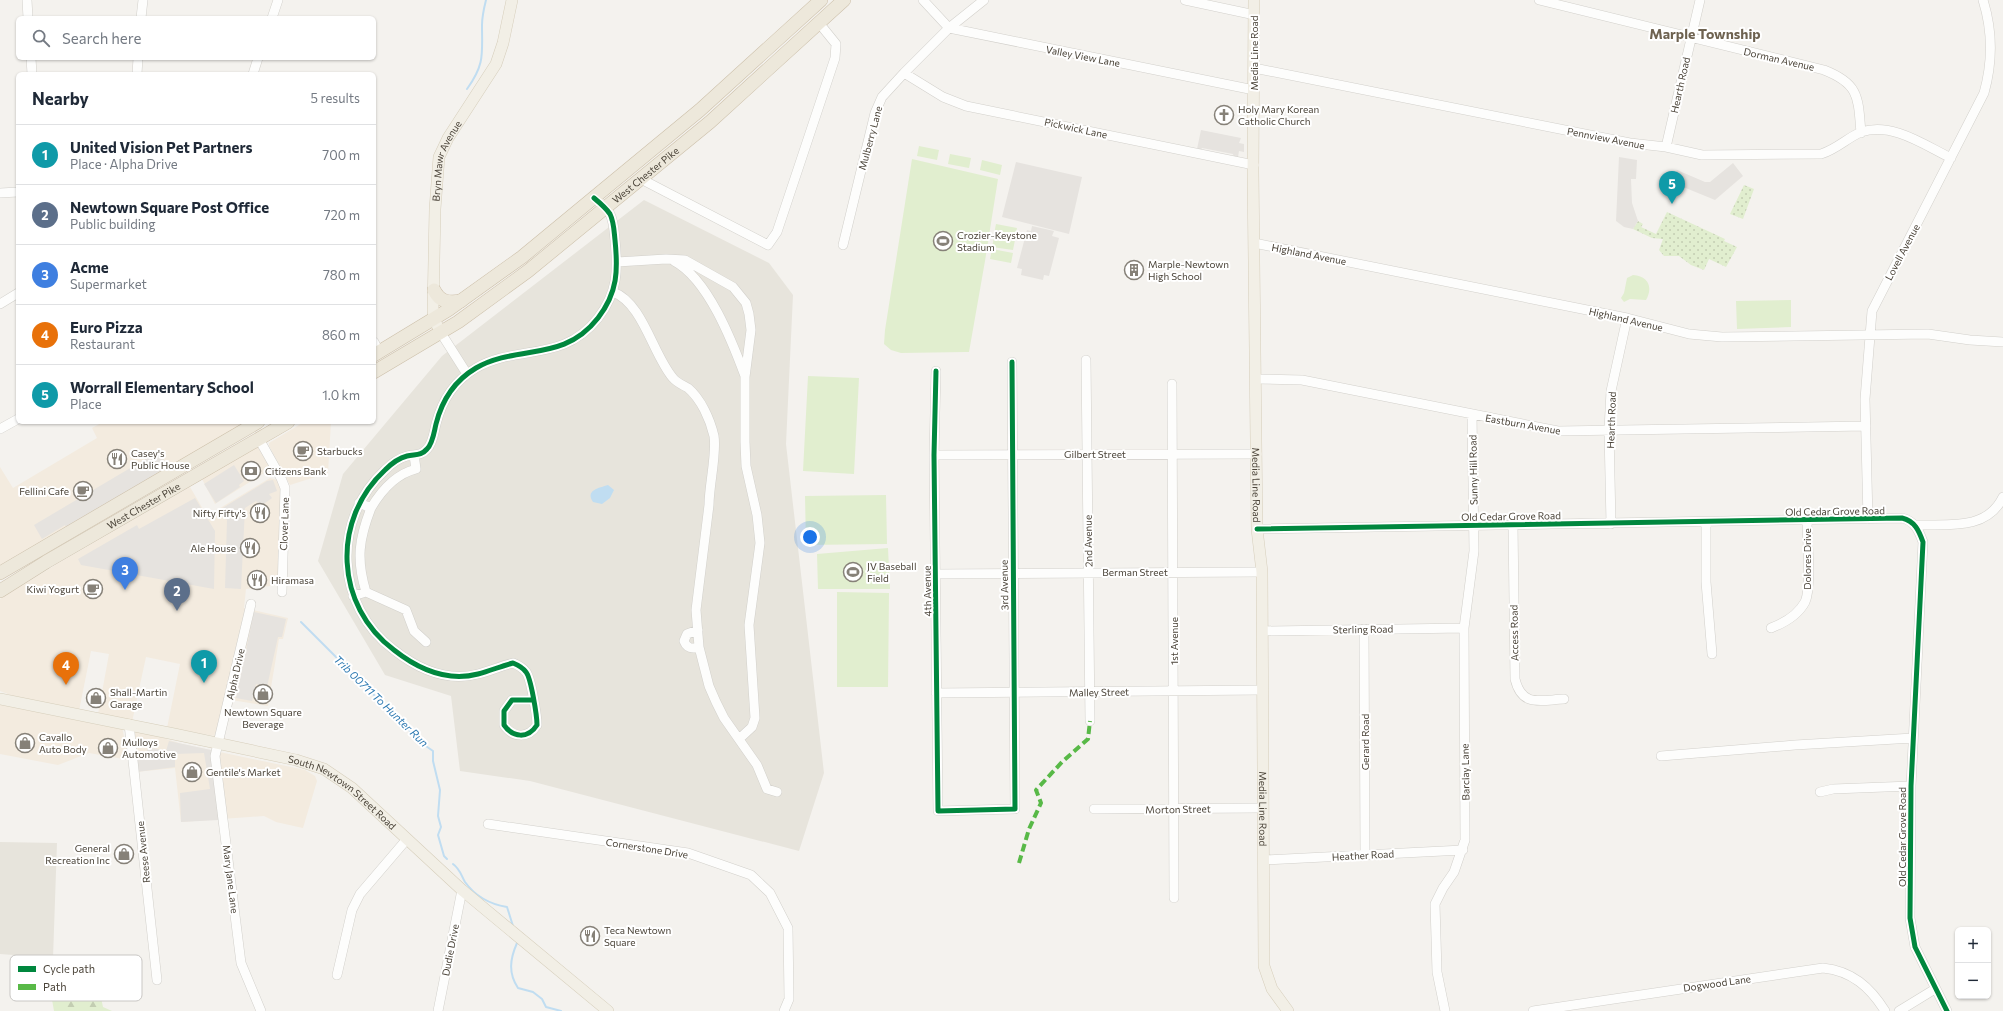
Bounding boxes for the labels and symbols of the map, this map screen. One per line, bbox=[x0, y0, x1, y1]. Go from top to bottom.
street label: Media Line Road bbox=[1248, 15, 1260, 90]
district label: Marple Township bbox=[1649, 25, 1761, 42]
street label: Valley View Lane bbox=[1045, 43, 1121, 69]
street label: Dorman Avenue bbox=[1742, 45, 1816, 73]
street label: Hearth Road bbox=[1668, 56, 1692, 114]
place label: Holy Mary Korean Catholic Church bbox=[1238, 103, 1319, 127]
church icon: Holy Mary Korean Catholic Church bbox=[1213, 104, 1235, 126]
street label: Mulberry Lane bbox=[856, 105, 884, 171]
street label: Pickwick Lane bbox=[1043, 115, 1109, 141]
street label: Bryn Mawr Avenue bbox=[430, 118, 464, 202]
street label: Pennview Avenue bbox=[1566, 125, 1646, 151]
street label: West Chester Pike bbox=[610, 144, 681, 206]
pin: 5 bbox=[1659, 171, 1685, 204]
street label: Lovell Avenue bbox=[1882, 222, 1922, 282]
place label: Crozier-Keystone Stadium bbox=[957, 229, 1037, 253]
sports icon: Crozier-Keystone Stadium bbox=[932, 230, 954, 252]
street label: Highland Avenue bbox=[1271, 241, 1347, 267]
place label: Marple-Newtown High School bbox=[1148, 258, 1229, 282]
building icon: Marple-Newtown High School bbox=[1123, 259, 1145, 281]
street label: Highland Avenue bbox=[1588, 305, 1664, 333]
street label: Hearth Road bbox=[1604, 391, 1618, 449]
street label: Eastburn Avenue bbox=[1484, 411, 1562, 437]
street label: Sunny Hill Road bbox=[1466, 435, 1480, 505]
cafe icon: Starbucks bbox=[292, 440, 314, 462]
place label: Starbucks bbox=[317, 445, 363, 457]
place label: Casey's Public House bbox=[131, 447, 190, 471]
street label: Media Line Road bbox=[1250, 447, 1263, 523]
restaurant icon: Casey's Public House bbox=[106, 448, 128, 470]
street label: Gilbert Street bbox=[1064, 448, 1126, 460]
bank icon: Citizens Bank bbox=[240, 460, 262, 482]
place label: Citizens Bank bbox=[265, 465, 327, 477]
cafe icon: Fellini Cafe bbox=[72, 480, 94, 502]
street label: West Chester Pike bbox=[105, 480, 182, 531]
place label: Fellini Cafe bbox=[19, 485, 69, 497]
street label: Clover Lane bbox=[277, 497, 291, 551]
restaurant icon: Nifty Fifty's bbox=[249, 502, 271, 524]
street label: Old Cedar Grove Road bbox=[1785, 504, 1885, 518]
place label: Nifty Fifty's bbox=[193, 507, 246, 519]
street label: Old Cedar Grove Road bbox=[1461, 509, 1561, 523]
street label: 2nd Avenue bbox=[1082, 515, 1094, 567]
your location bbox=[800, 527, 820, 547]
street label: Dolores Drive bbox=[1801, 528, 1813, 590]
restaurant icon: Ale House bbox=[239, 537, 261, 559]
place label: Ale House bbox=[190, 542, 236, 554]
pin: 3 bbox=[112, 557, 138, 590]
place label: JV Baseball Field bbox=[867, 560, 916, 584]
street label: 3rd Avenue bbox=[998, 560, 1010, 610]
sports icon: JV Baseball Field bbox=[842, 561, 864, 583]
street label: 4th Avenue bbox=[921, 565, 933, 617]
street label: Berman Street bbox=[1102, 566, 1168, 578]
restaurant icon: Hiramasa bbox=[246, 569, 268, 591]
place label: Hiramasa bbox=[271, 574, 314, 586]
cafe icon: Kiwi Yogurt bbox=[82, 578, 104, 600]
pin: 2 bbox=[164, 578, 190, 611]
place label: Kiwi Yogurt bbox=[27, 583, 79, 595]
street label: Access Road bbox=[1508, 605, 1520, 661]
street label: 1st Avenue bbox=[1168, 617, 1180, 665]
street label: Sterling Road bbox=[1333, 622, 1394, 636]
street label: Alpha Drive bbox=[223, 647, 247, 701]
pin: 1 bbox=[191, 650, 217, 683]
pin: 4 bbox=[53, 652, 79, 685]
water label: Trib 00711 To Hunter Run bbox=[332, 652, 431, 749]
shop icon: Newtown Square Beverage bbox=[252, 683, 274, 705]
street label: Malley Street bbox=[1069, 685, 1129, 699]
place label: Shall-Martin Garage bbox=[110, 686, 167, 710]
shop icon: Shall-Martin Garage bbox=[85, 687, 107, 709]
place label: Newtown Square Beverage bbox=[224, 706, 302, 730]
street label: Gerard Road bbox=[1359, 713, 1371, 770]
place label: Cavallo Auto Body bbox=[39, 731, 87, 755]
shop icon: Cavallo Auto Body bbox=[14, 732, 36, 754]
place label: Mulloys Automotive bbox=[122, 736, 176, 760]
shop icon: Mulloys Automotive bbox=[97, 737, 119, 759]
street label: Barclay Lane bbox=[1459, 743, 1471, 801]
street label: South Newtown Street Road bbox=[287, 753, 399, 832]
shop icon: Gentile's Market bbox=[181, 761, 203, 783]
place label: Gentile's Market bbox=[206, 766, 281, 778]
street label: Media Line Road bbox=[1257, 771, 1269, 846]
street label: Old Cedar Grove Road bbox=[1896, 787, 1908, 887]
street label: Morton Street bbox=[1145, 802, 1211, 816]
street label: Reese Avenue bbox=[134, 821, 152, 883]
street label: Cornerstone Drive bbox=[605, 836, 689, 860]
place label: General Recreation Inc bbox=[45, 842, 110, 866]
shop icon: General Recreation Inc bbox=[113, 843, 135, 865]
street label: Mary Jane Lane bbox=[221, 844, 241, 914]
street label: Heather Road bbox=[1332, 847, 1395, 863]
street label: Dudie Drive bbox=[439, 923, 461, 977]
place label: Teca Newtown Square bbox=[604, 924, 671, 948]
restaurant icon: Teca Newtown Square bbox=[579, 925, 601, 947]
legend bbox=[10, 955, 142, 1001]
text: Cycle path bbox=[43, 962, 95, 975]
street label: Dogwood Lane bbox=[1682, 972, 1752, 994]
text: Path bbox=[43, 980, 66, 993]

